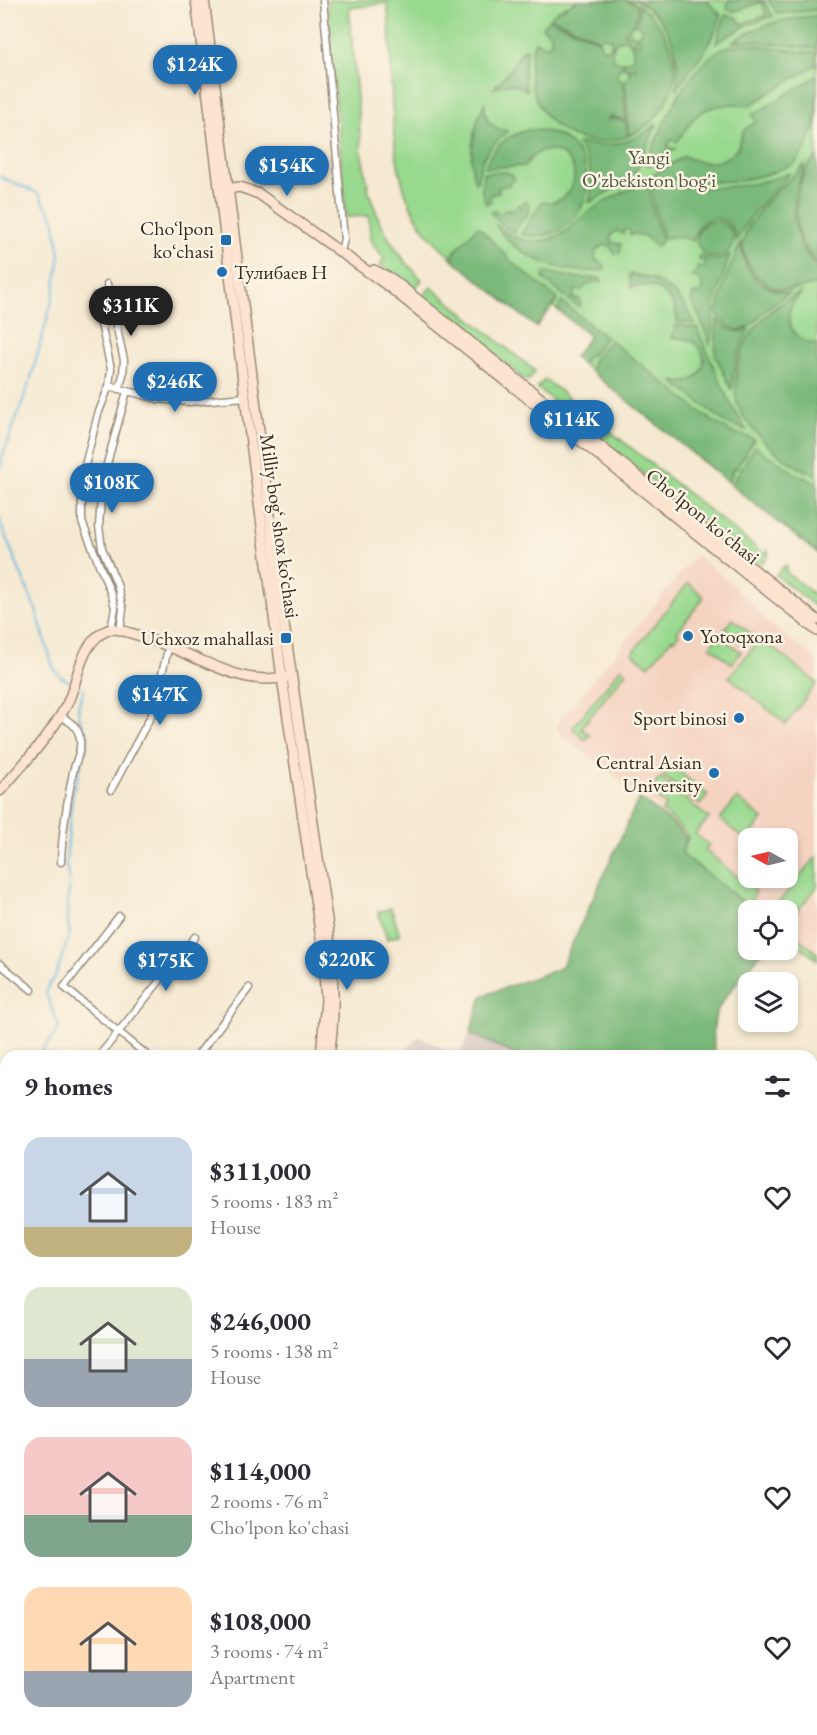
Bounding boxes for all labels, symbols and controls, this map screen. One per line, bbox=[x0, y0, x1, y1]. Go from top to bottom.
pin: $124K bbox=[153, 45, 237, 96]
text: $124K bbox=[167, 51, 223, 77]
park label: Yangi O'zbekiston bog'i bbox=[582, 144, 716, 193]
pin: $154K bbox=[245, 146, 329, 197]
text: $154K bbox=[259, 152, 315, 178]
place label: Choʻlpon koʻchasi bbox=[140, 215, 214, 264]
marker: Choʻlpon koʻchasi bbox=[219, 233, 233, 247]
place label: Тулибаев Н bbox=[234, 259, 327, 285]
marker: Тулибаев Н bbox=[215, 265, 229, 279]
pin: $311K bbox=[89, 286, 173, 337]
text: $311K bbox=[103, 292, 159, 318]
pin: $246K bbox=[133, 362, 217, 413]
text: $246K bbox=[147, 368, 203, 394]
pin: $114K bbox=[530, 400, 614, 451]
text: $114K bbox=[544, 406, 600, 432]
street label: Milliy bog‘ shox ko‘chasi bbox=[254, 432, 306, 620]
street label: Cho'lpon ko'chasi bbox=[641, 462, 765, 570]
pin: $108K bbox=[70, 463, 154, 514]
text: $108K bbox=[84, 469, 140, 495]
place label: Yotoqxona bbox=[700, 623, 783, 649]
place label: Uchxoz mahallasi bbox=[141, 625, 274, 651]
marker: Yotoqxona bbox=[681, 629, 695, 643]
marker: Uchxoz mahallasi bbox=[279, 631, 293, 645]
pin: $147K bbox=[118, 675, 202, 726]
text: $147K bbox=[132, 681, 188, 707]
place label: Sport binosi bbox=[633, 705, 727, 731]
marker: Sport binosi bbox=[732, 711, 746, 725]
place label: Central Asian University bbox=[596, 749, 702, 798]
marker: Central Asian University bbox=[707, 766, 721, 780]
north arrow bbox=[738, 828, 798, 888]
map controls bbox=[738, 828, 798, 1032]
button: locate bbox=[738, 900, 798, 960]
pin: $220K bbox=[305, 940, 389, 991]
pin: $175K bbox=[124, 941, 208, 992]
text: $220K bbox=[319, 946, 375, 972]
text: $175K bbox=[138, 947, 194, 973]
button: layers bbox=[738, 972, 798, 1032]
text: 9 homes bbox=[24, 1069, 113, 1103]
icon: filters bbox=[761, 1070, 794, 1103]
text: $311,000 bbox=[210, 1154, 311, 1188]
icon: home bbox=[72, 1161, 144, 1233]
icon: heart bbox=[761, 1181, 794, 1214]
text: 5 rooms · 183 m² bbox=[210, 1188, 338, 1214]
text: House bbox=[210, 1214, 261, 1240]
text: $246,000 bbox=[210, 1304, 311, 1338]
icon: home bbox=[72, 1311, 144, 1383]
icon: heart bbox=[761, 1331, 794, 1364]
text: 5 rooms · 138 m² bbox=[210, 1338, 338, 1364]
text: House bbox=[210, 1364, 261, 1390]
text: $114,000 bbox=[210, 1454, 311, 1488]
icon: home bbox=[72, 1461, 144, 1533]
icon: heart bbox=[761, 1481, 794, 1514]
text: 2 rooms · 76 m² bbox=[210, 1488, 329, 1514]
text: Cho'lpon ko'chasi bbox=[210, 1514, 349, 1540]
text: $108,000 bbox=[210, 1604, 311, 1638]
icon: home bbox=[72, 1611, 144, 1683]
icon: heart bbox=[761, 1631, 794, 1664]
text: 3 rooms · 74 m² bbox=[210, 1638, 329, 1664]
text: Apartment bbox=[210, 1664, 295, 1690]

